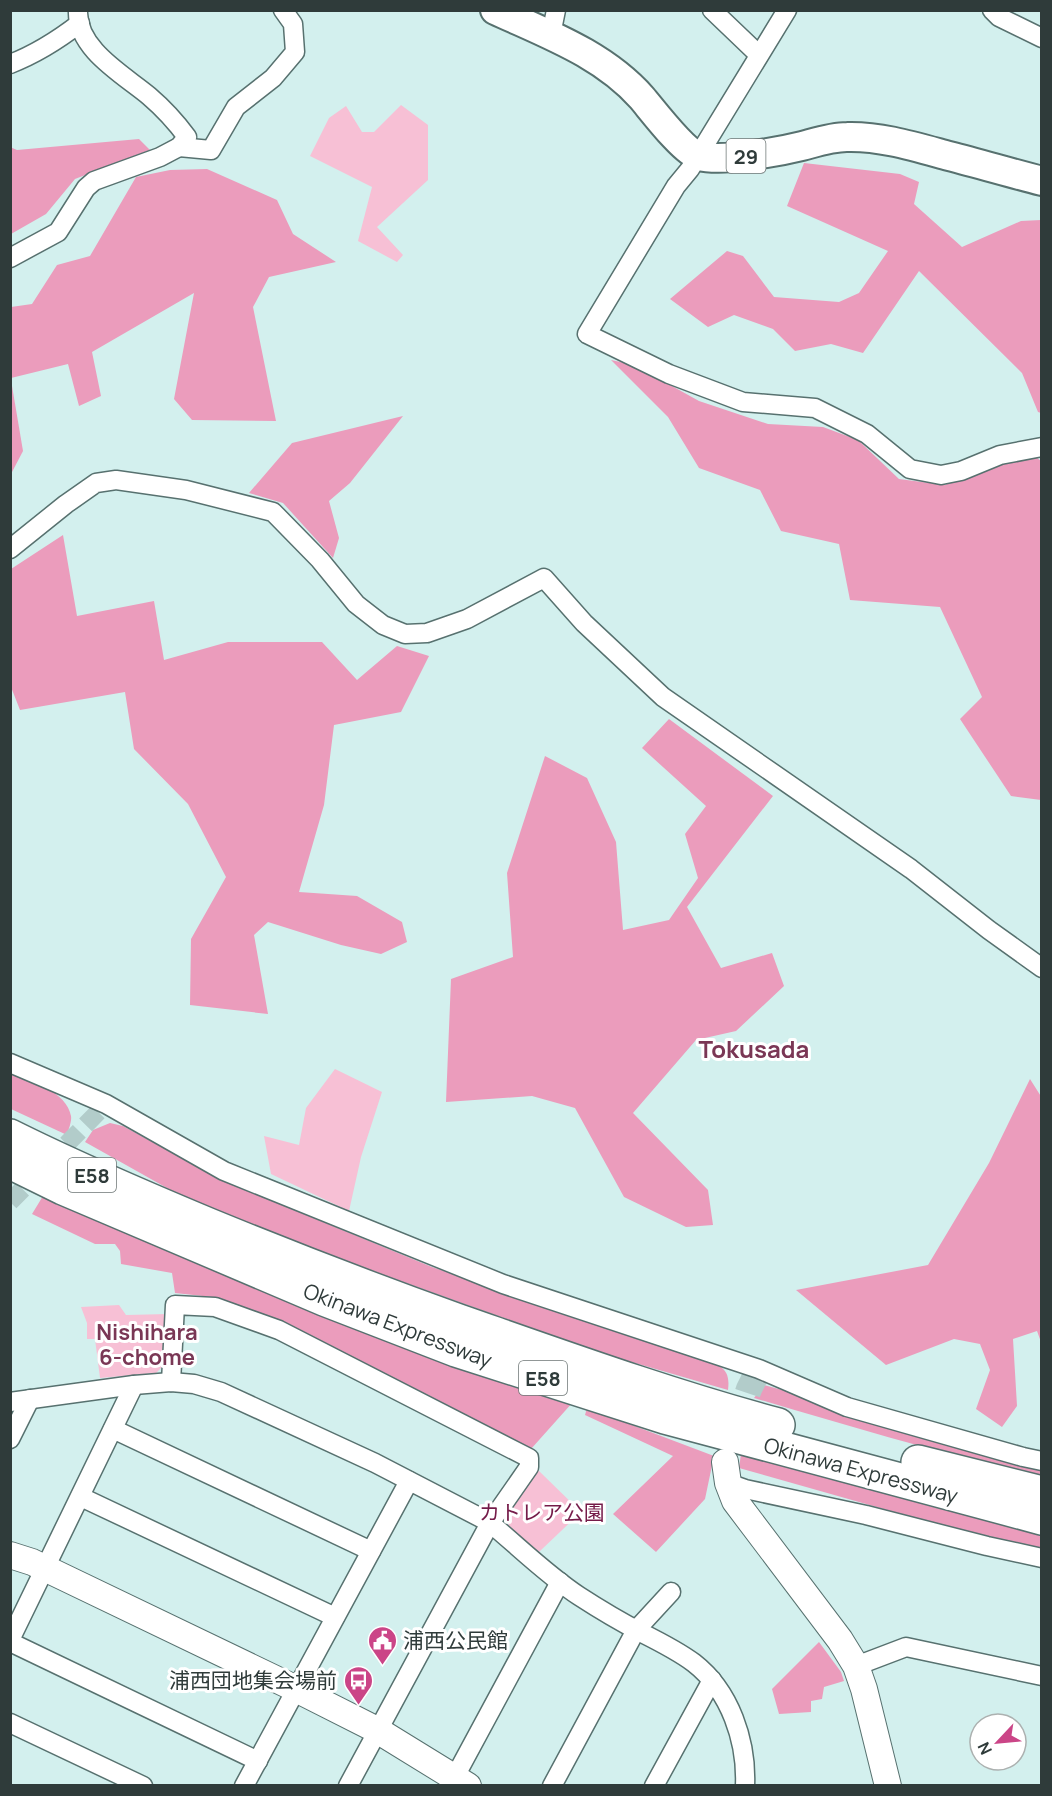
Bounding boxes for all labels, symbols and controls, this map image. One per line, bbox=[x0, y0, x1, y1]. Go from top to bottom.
road number: 29 bbox=[726, 139, 766, 173]
district label: Tokusada bbox=[699, 1032, 809, 1065]
road number: E58 bbox=[68, 1158, 116, 1192]
street label: Okinawa Expressway bbox=[300, 1276, 496, 1374]
district label: Nishihara 6-chome bbox=[96, 1317, 198, 1372]
road number: E58 bbox=[519, 1361, 567, 1395]
street label: Okinawa Expressway bbox=[761, 1431, 961, 1509]
park label: カトレア公園 bbox=[479, 1498, 605, 1526]
public building icon: 浦西公民館 bbox=[366, 1624, 398, 1666]
place label: 浦西公民館 bbox=[403, 1626, 508, 1654]
bus stop icon: 浦西団地集会場前 bbox=[342, 1664, 374, 1706]
place label: 浦西団地集会場前 bbox=[169, 1666, 337, 1694]
north arrow bbox=[968, 1712, 1028, 1772]
text: N bbox=[972, 1739, 997, 1759]

